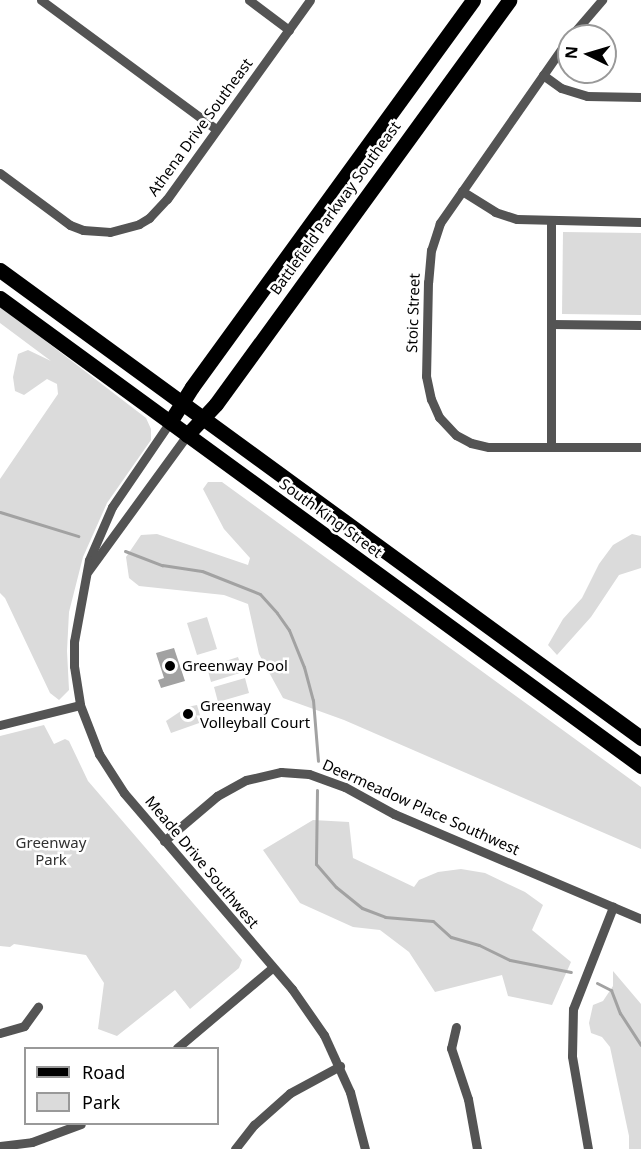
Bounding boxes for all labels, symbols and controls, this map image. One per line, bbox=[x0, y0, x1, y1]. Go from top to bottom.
north arrow bbox=[557, 24, 617, 84]
text: N bbox=[560, 45, 583, 60]
street label: Athena Drive Southeast bbox=[144, 55, 256, 199]
street label: Battlefield Parkway Southeast bbox=[266, 118, 404, 298]
street label: Stoic Street bbox=[403, 273, 423, 353]
street label: South King Street bbox=[276, 475, 386, 561]
place label: Greenway Pool bbox=[182, 657, 288, 675]
marker: Greenway Pool bbox=[163, 659, 177, 673]
place label: Greenway Volleyball Court bbox=[200, 696, 310, 731]
marker: Greenway Volleyball Court bbox=[181, 707, 195, 721]
street label: Deermeadow Place Southwest bbox=[320, 755, 522, 859]
street label: Meade Drive Southwest bbox=[141, 792, 263, 932]
park label: Greenway Park bbox=[16, 833, 86, 868]
legend bbox=[24, 1047, 219, 1125]
text: Road bbox=[82, 1060, 125, 1084]
text: Park bbox=[82, 1090, 120, 1114]

